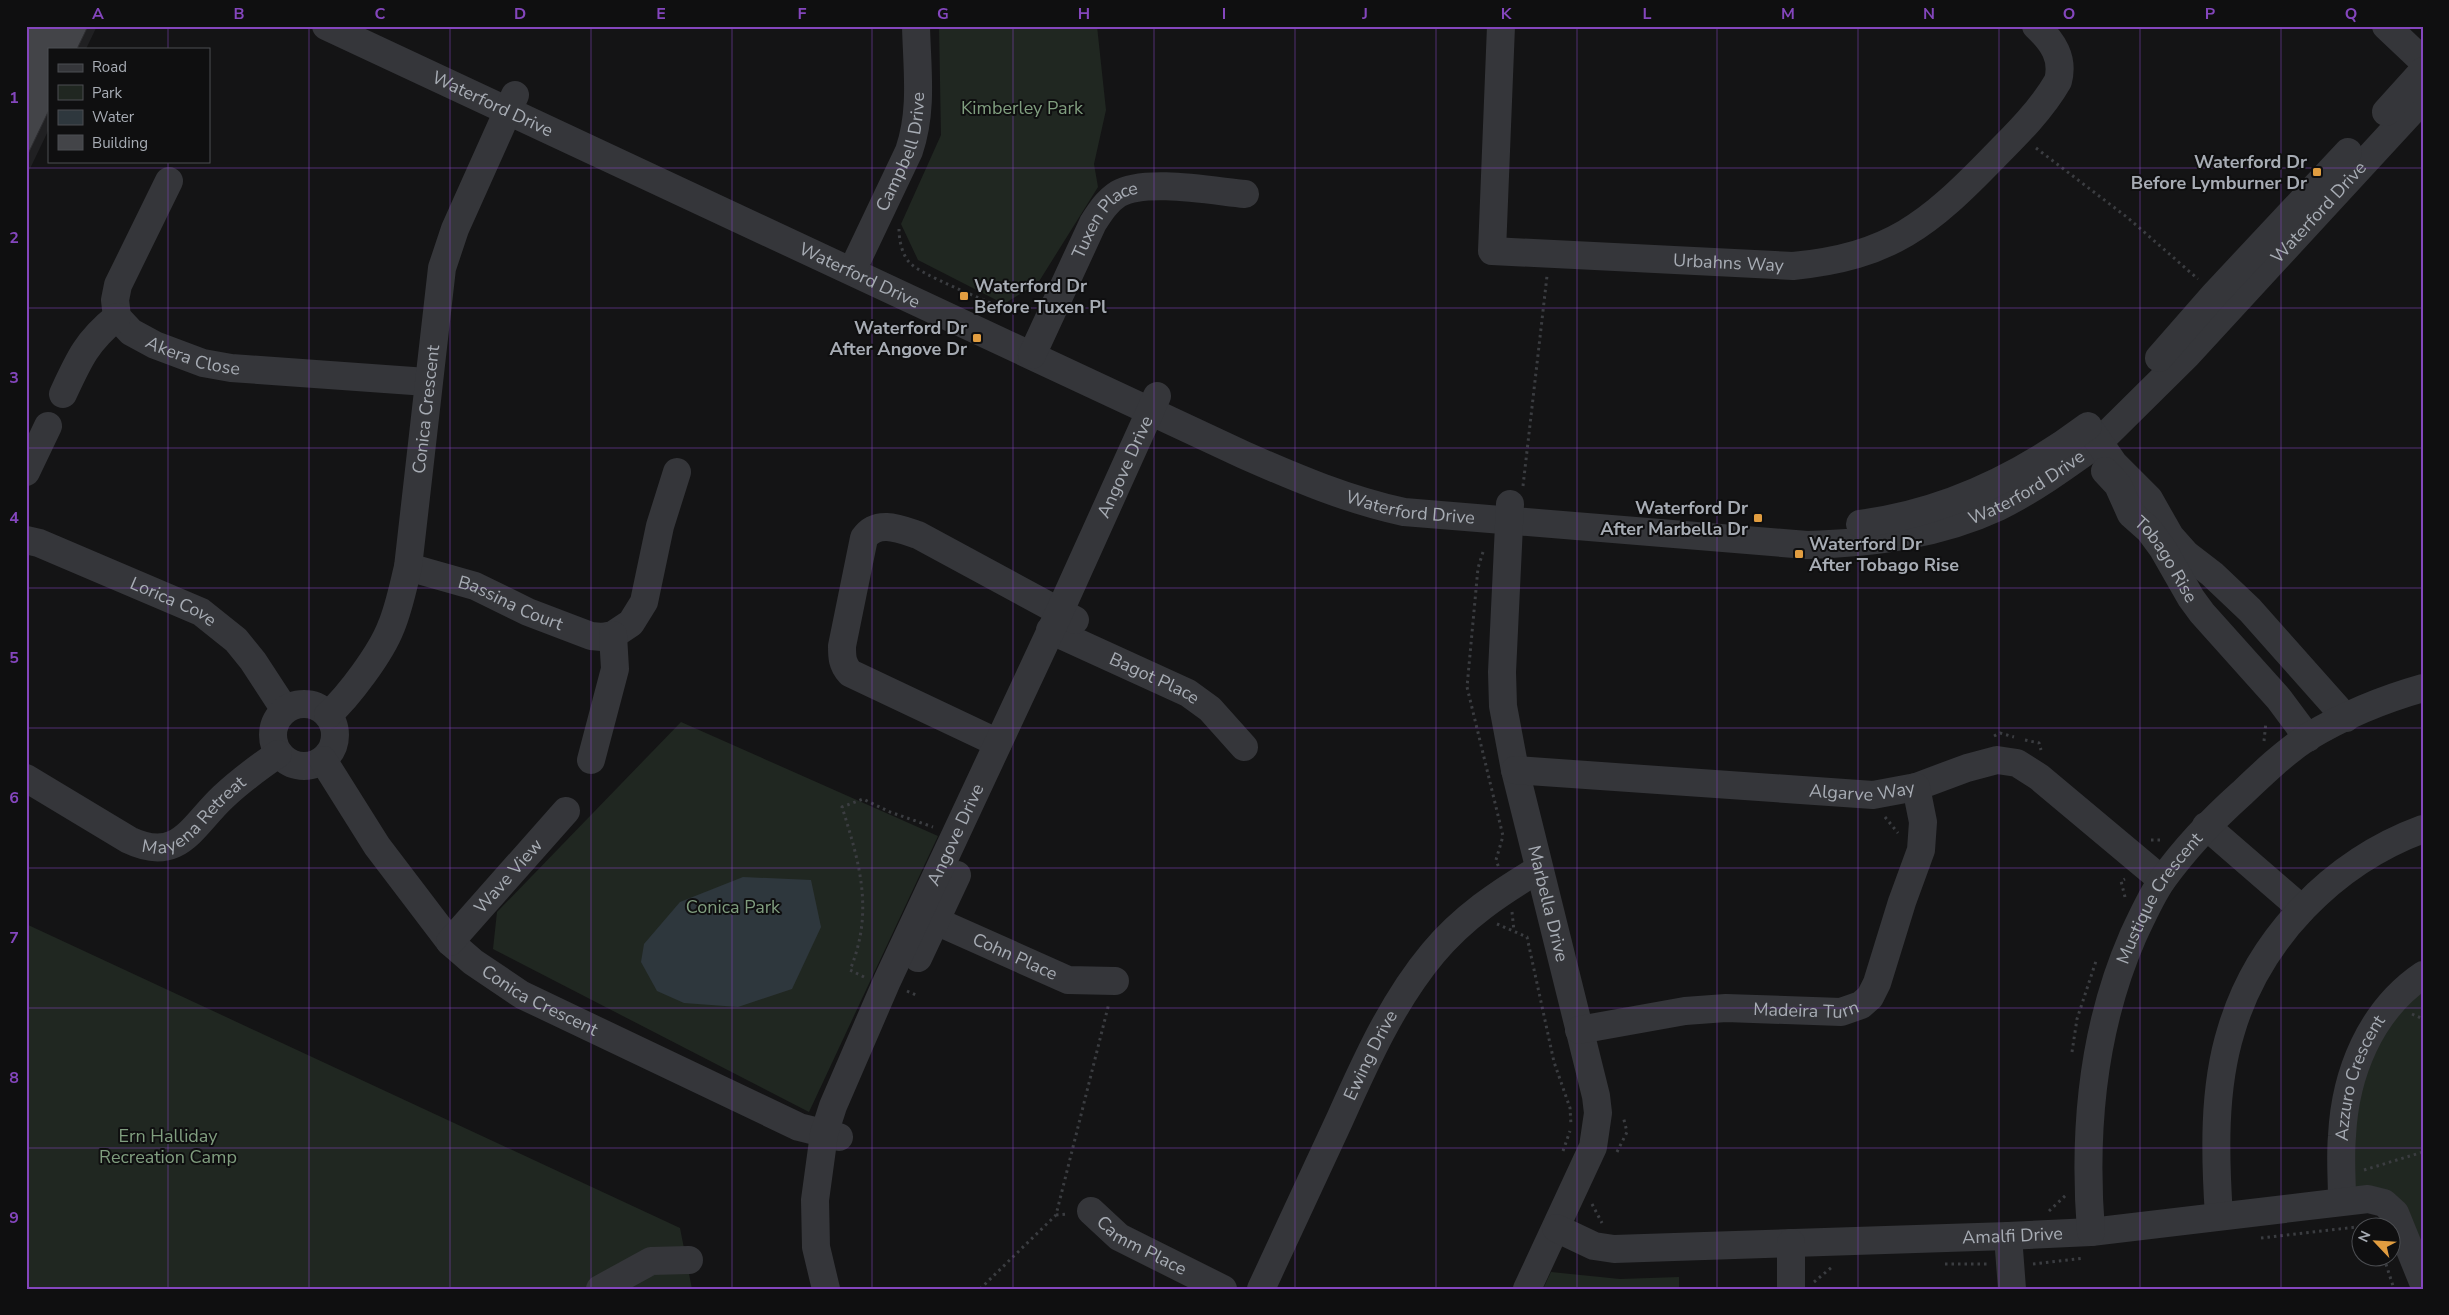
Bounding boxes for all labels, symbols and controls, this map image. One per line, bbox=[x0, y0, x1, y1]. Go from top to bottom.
text: A bbox=[92, 3, 104, 25]
text: B bbox=[233, 3, 245, 25]
text: C bbox=[375, 3, 386, 25]
text: D bbox=[514, 3, 526, 25]
text: E bbox=[656, 3, 666, 25]
text: F bbox=[798, 3, 807, 25]
text: G bbox=[937, 3, 949, 25]
text: H bbox=[1078, 3, 1090, 25]
text: I bbox=[1222, 3, 1226, 25]
text: J bbox=[1361, 3, 1368, 25]
text: K bbox=[1501, 3, 1513, 25]
text: L bbox=[1643, 3, 1652, 25]
text: M bbox=[1781, 3, 1795, 25]
text: N bbox=[1923, 3, 1935, 25]
text: O bbox=[2063, 3, 2075, 25]
text: P bbox=[2205, 3, 2215, 25]
text: Q bbox=[2345, 3, 2357, 25]
legend bbox=[48, 48, 210, 162]
text: Road bbox=[92, 57, 127, 77]
street label: Waterford Drive bbox=[428, 65, 557, 143]
text: Park bbox=[92, 83, 122, 103]
text: 1 bbox=[9, 87, 19, 109]
street label: Campbell Drive bbox=[870, 92, 930, 215]
park label: Kimberley Park bbox=[961, 96, 1084, 120]
text: Water bbox=[92, 107, 135, 127]
text: Building bbox=[92, 133, 148, 153]
place label: Waterford Dr Before Lymburner Dr bbox=[2131, 150, 2307, 195]
street label: Waterford Drive bbox=[2265, 156, 2372, 269]
marker: Waterford Dr Before Lymburner Dr bbox=[2311, 166, 2323, 178]
street label: Tuxen Place bbox=[1066, 176, 1140, 263]
text: 2 bbox=[9, 227, 19, 249]
street label: Waterford Drive bbox=[795, 237, 924, 314]
street label: Urbahns Way bbox=[1673, 248, 1785, 278]
place label: Waterford Dr Before Tuxen Pl bbox=[974, 274, 1107, 319]
marker: Waterford Dr Before Tuxen Pl bbox=[958, 290, 970, 302]
place label: Waterford Dr After Angove Dr bbox=[830, 316, 967, 361]
street label: Akera Close bbox=[141, 330, 241, 381]
marker: Waterford Dr After Angove Dr bbox=[971, 332, 983, 344]
street label: Conica Crescent bbox=[407, 343, 445, 475]
text: 3 bbox=[9, 367, 19, 389]
street label: Angove Drive bbox=[1091, 412, 1159, 522]
street label: Waterford Drive bbox=[1965, 444, 2089, 530]
street label: Waterford Drive bbox=[1343, 485, 1476, 530]
place label: Waterford Dr After Marbella Dr bbox=[1600, 496, 1748, 541]
text: 4 bbox=[9, 507, 19, 529]
street label: Tobago Rise bbox=[2129, 511, 2203, 607]
marker: Waterford Dr After Marbella Dr bbox=[1752, 512, 1764, 524]
place label: Waterford Dr After Tobago Rise bbox=[1809, 532, 1959, 577]
marker: Waterford Dr After Tobago Rise bbox=[1793, 548, 1805, 560]
street label: Bassina Court bbox=[455, 570, 567, 636]
street label: Lorica Cove bbox=[126, 571, 222, 632]
text: 5 bbox=[9, 647, 19, 669]
street label: Bagot Place bbox=[1105, 647, 1205, 710]
street label: Mayena Retreat bbox=[140, 770, 251, 860]
street label: Algarve Way bbox=[1808, 775, 1918, 807]
street label: Angove Drive bbox=[921, 780, 990, 889]
text: 6 bbox=[9, 787, 19, 809]
street label: Mustique Crescent bbox=[2111, 827, 2208, 967]
street label: Wave View bbox=[469, 833, 548, 919]
street label: Marbella Drive bbox=[1522, 843, 1574, 964]
park label: Conica Park bbox=[686, 895, 781, 919]
text: 7 bbox=[9, 927, 19, 949]
street label: Cohn Place bbox=[969, 927, 1061, 986]
street label: Conica Crescent bbox=[477, 959, 603, 1042]
street label: Madeira Turn bbox=[1753, 995, 1862, 1024]
street label: Ewing Drive bbox=[1338, 1006, 1403, 1104]
street label: Azzuro Crescent bbox=[2330, 1009, 2391, 1142]
text: 8 bbox=[9, 1067, 19, 1089]
park label: Ern Halliday Recreation Camp bbox=[99, 1124, 237, 1169]
text: 9 bbox=[9, 1207, 19, 1229]
street label: Camm Place bbox=[1091, 1210, 1191, 1281]
north arrow bbox=[2352, 1218, 2402, 1268]
street label: Amalfi Drive bbox=[1962, 1221, 2063, 1250]
text: N bbox=[2354, 1228, 2375, 1245]

